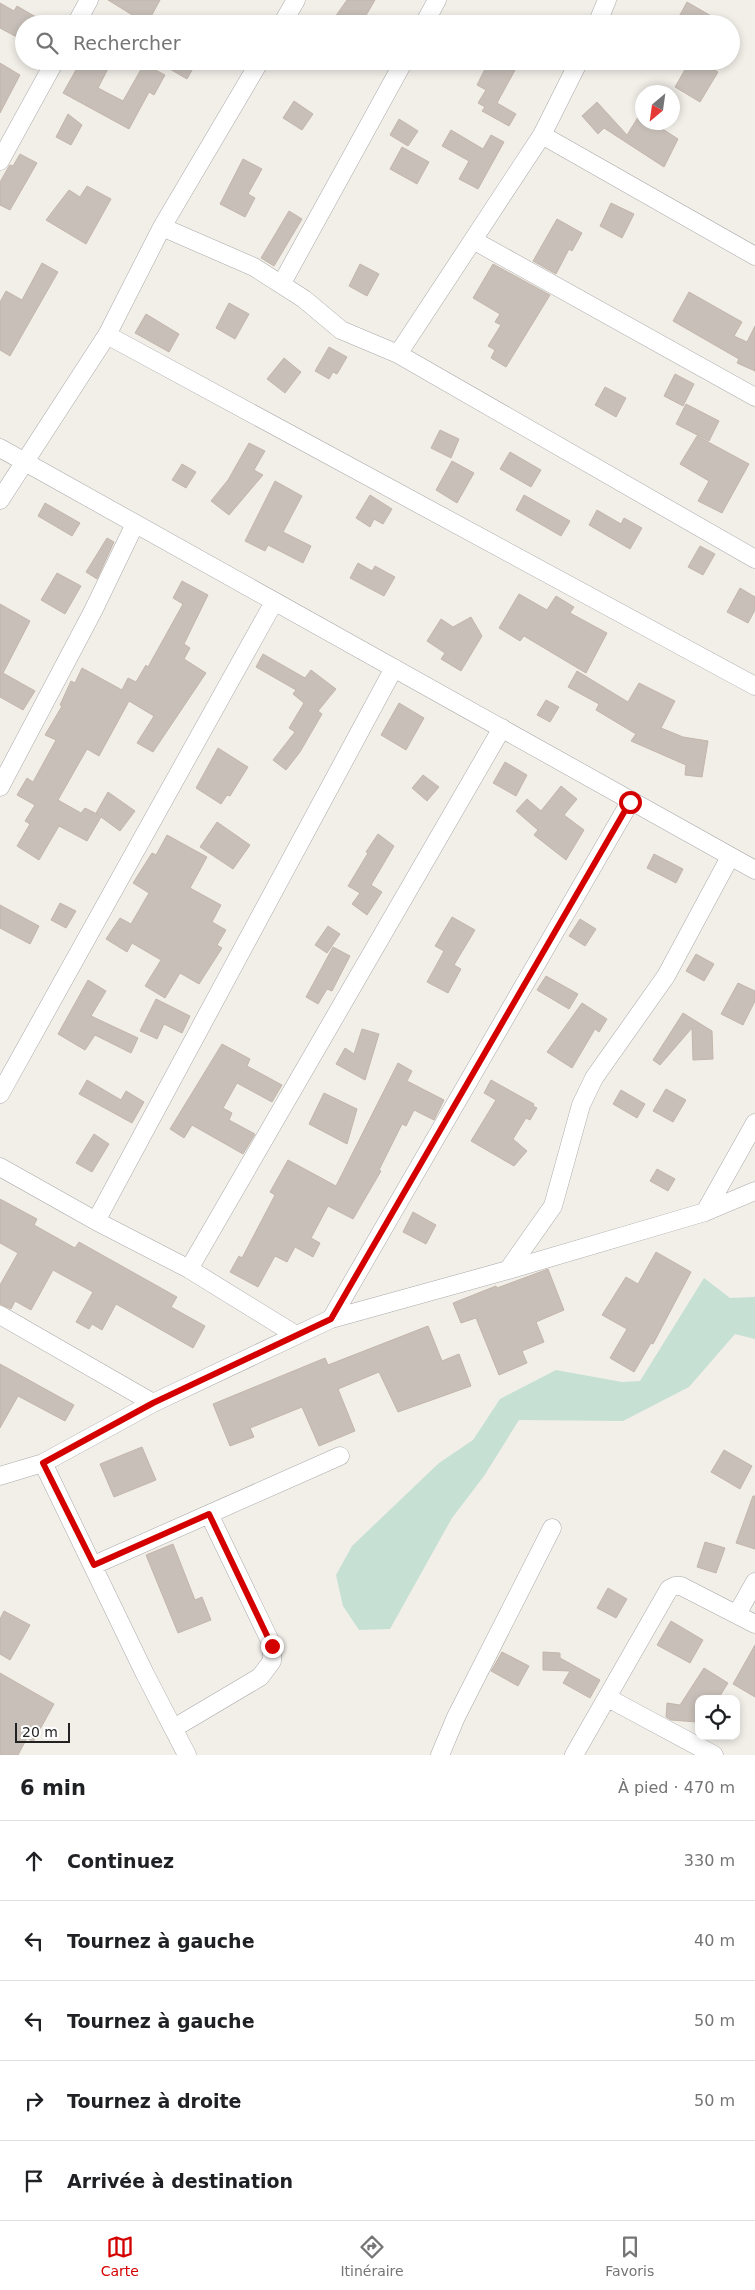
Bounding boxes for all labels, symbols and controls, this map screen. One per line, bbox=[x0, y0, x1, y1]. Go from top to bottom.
search box bbox=[15, 15, 740, 70]
icon: search bbox=[33, 29, 61, 57]
text: Rechercher bbox=[73, 32, 181, 54]
north arrow bbox=[635, 85, 680, 130]
route start bbox=[619, 791, 642, 814]
route end bbox=[261, 1635, 284, 1658]
map controls bbox=[695, 1695, 740, 1740]
button: locate bbox=[695, 1695, 740, 1740]
scale bar bbox=[15, 1720, 70, 1743]
text: 20 m bbox=[22, 1724, 58, 1740]
text: 6 min bbox=[20, 1776, 86, 1800]
text: À pied · 470 m bbox=[618, 1778, 735, 1797]
icon: ahead bbox=[20, 1847, 48, 1875]
text: Continuez bbox=[67, 1850, 174, 1872]
text: 330 m bbox=[684, 1851, 735, 1870]
icon: left bbox=[20, 1927, 48, 1955]
text: Tournez à gauche bbox=[67, 1930, 255, 1952]
text: 40 m bbox=[694, 1931, 735, 1950]
icon: left bbox=[20, 2007, 48, 2035]
text: Tournez à gauche bbox=[67, 2010, 255, 2032]
text: 50 m bbox=[694, 2011, 735, 2030]
icon: right bbox=[20, 2087, 48, 2115]
text: Tournez à droite bbox=[67, 2090, 241, 2112]
text: 50 m bbox=[694, 2091, 735, 2110]
icon: arrive bbox=[20, 2167, 48, 2195]
text: Arrivée à destination bbox=[67, 2170, 293, 2192]
tab: Carte bbox=[101, 2233, 139, 2279]
tab: Itinéraire bbox=[340, 2233, 404, 2279]
tab: Favoris bbox=[605, 2233, 654, 2279]

